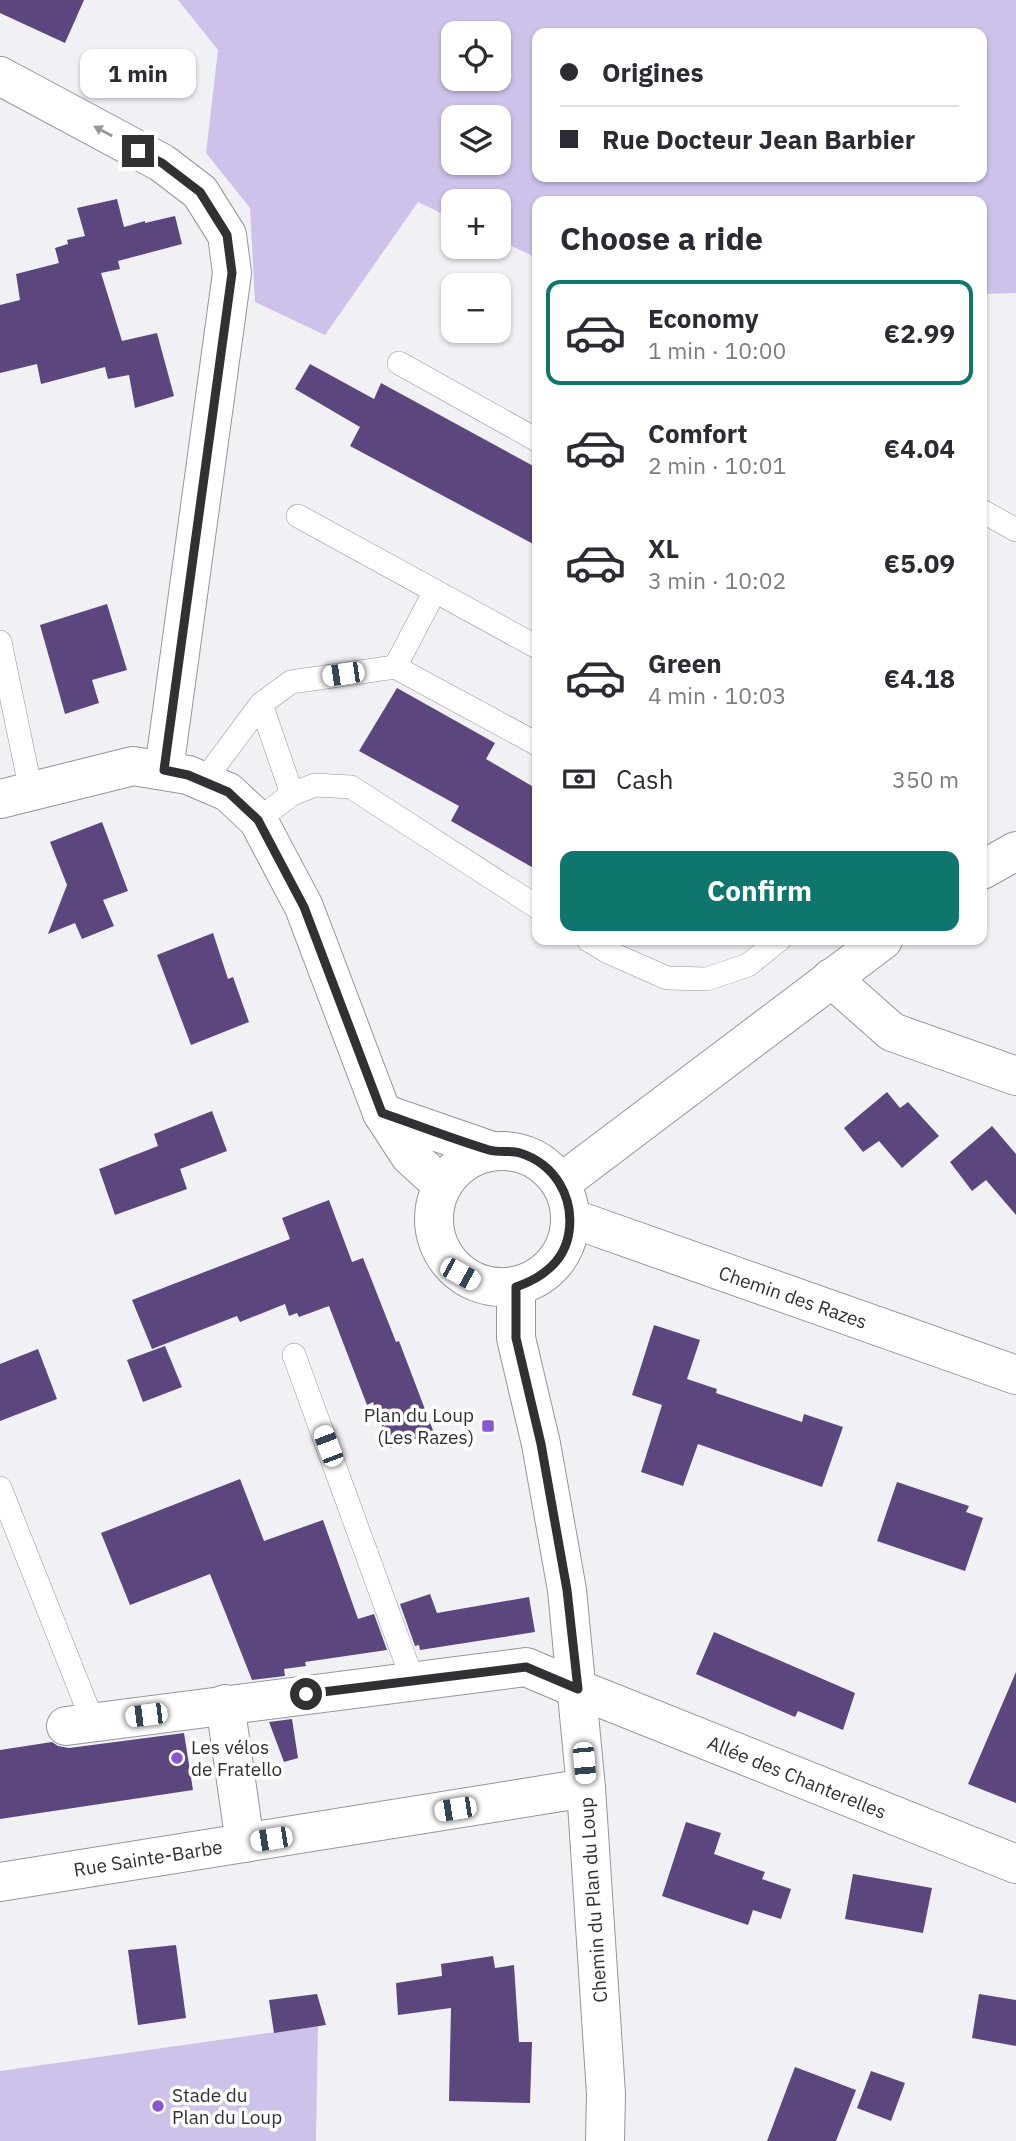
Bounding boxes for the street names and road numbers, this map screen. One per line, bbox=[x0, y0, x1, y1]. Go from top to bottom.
street label: Chemin des Razes bbox=[716, 1260, 870, 1334]
street label: Allée des Chanterelles bbox=[704, 1730, 890, 1824]
street label: Chemin du Plan du Loup bbox=[574, 1796, 612, 2004]
street label: Rue Sainte-Barbe bbox=[72, 1834, 224, 1882]

